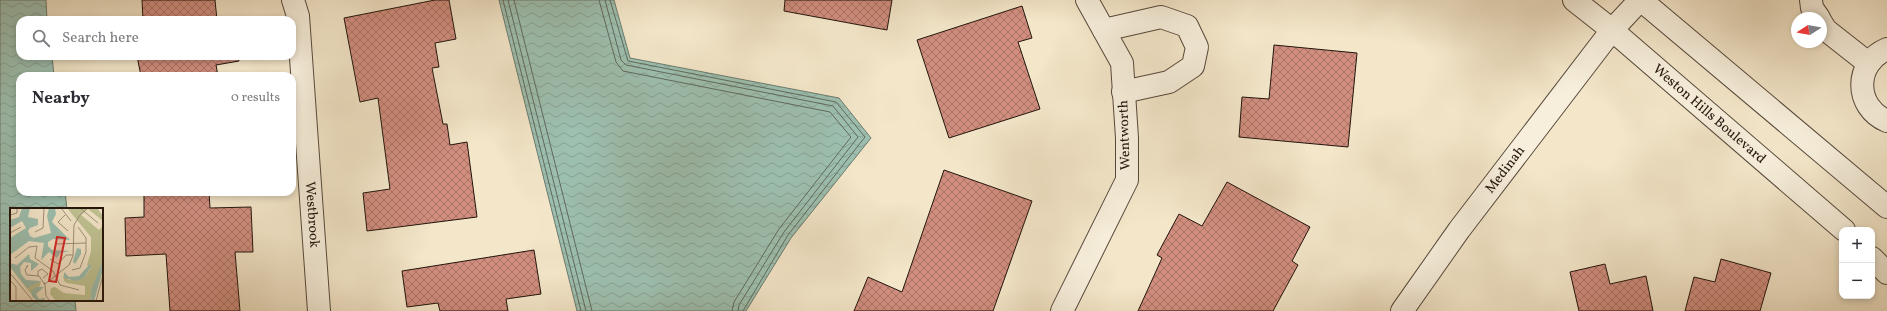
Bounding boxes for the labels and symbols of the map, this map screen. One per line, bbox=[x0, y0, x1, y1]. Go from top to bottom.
north arrow bbox=[1791, 12, 1827, 48]
street label: Weston Hills Boulevard bbox=[1649, 60, 1770, 168]
street label: Wentworth bbox=[1114, 100, 1136, 170]
street label: Medinah bbox=[1481, 142, 1529, 197]
street label: Westbrook bbox=[300, 181, 324, 249]
inset map bbox=[10, 208, 103, 301]

